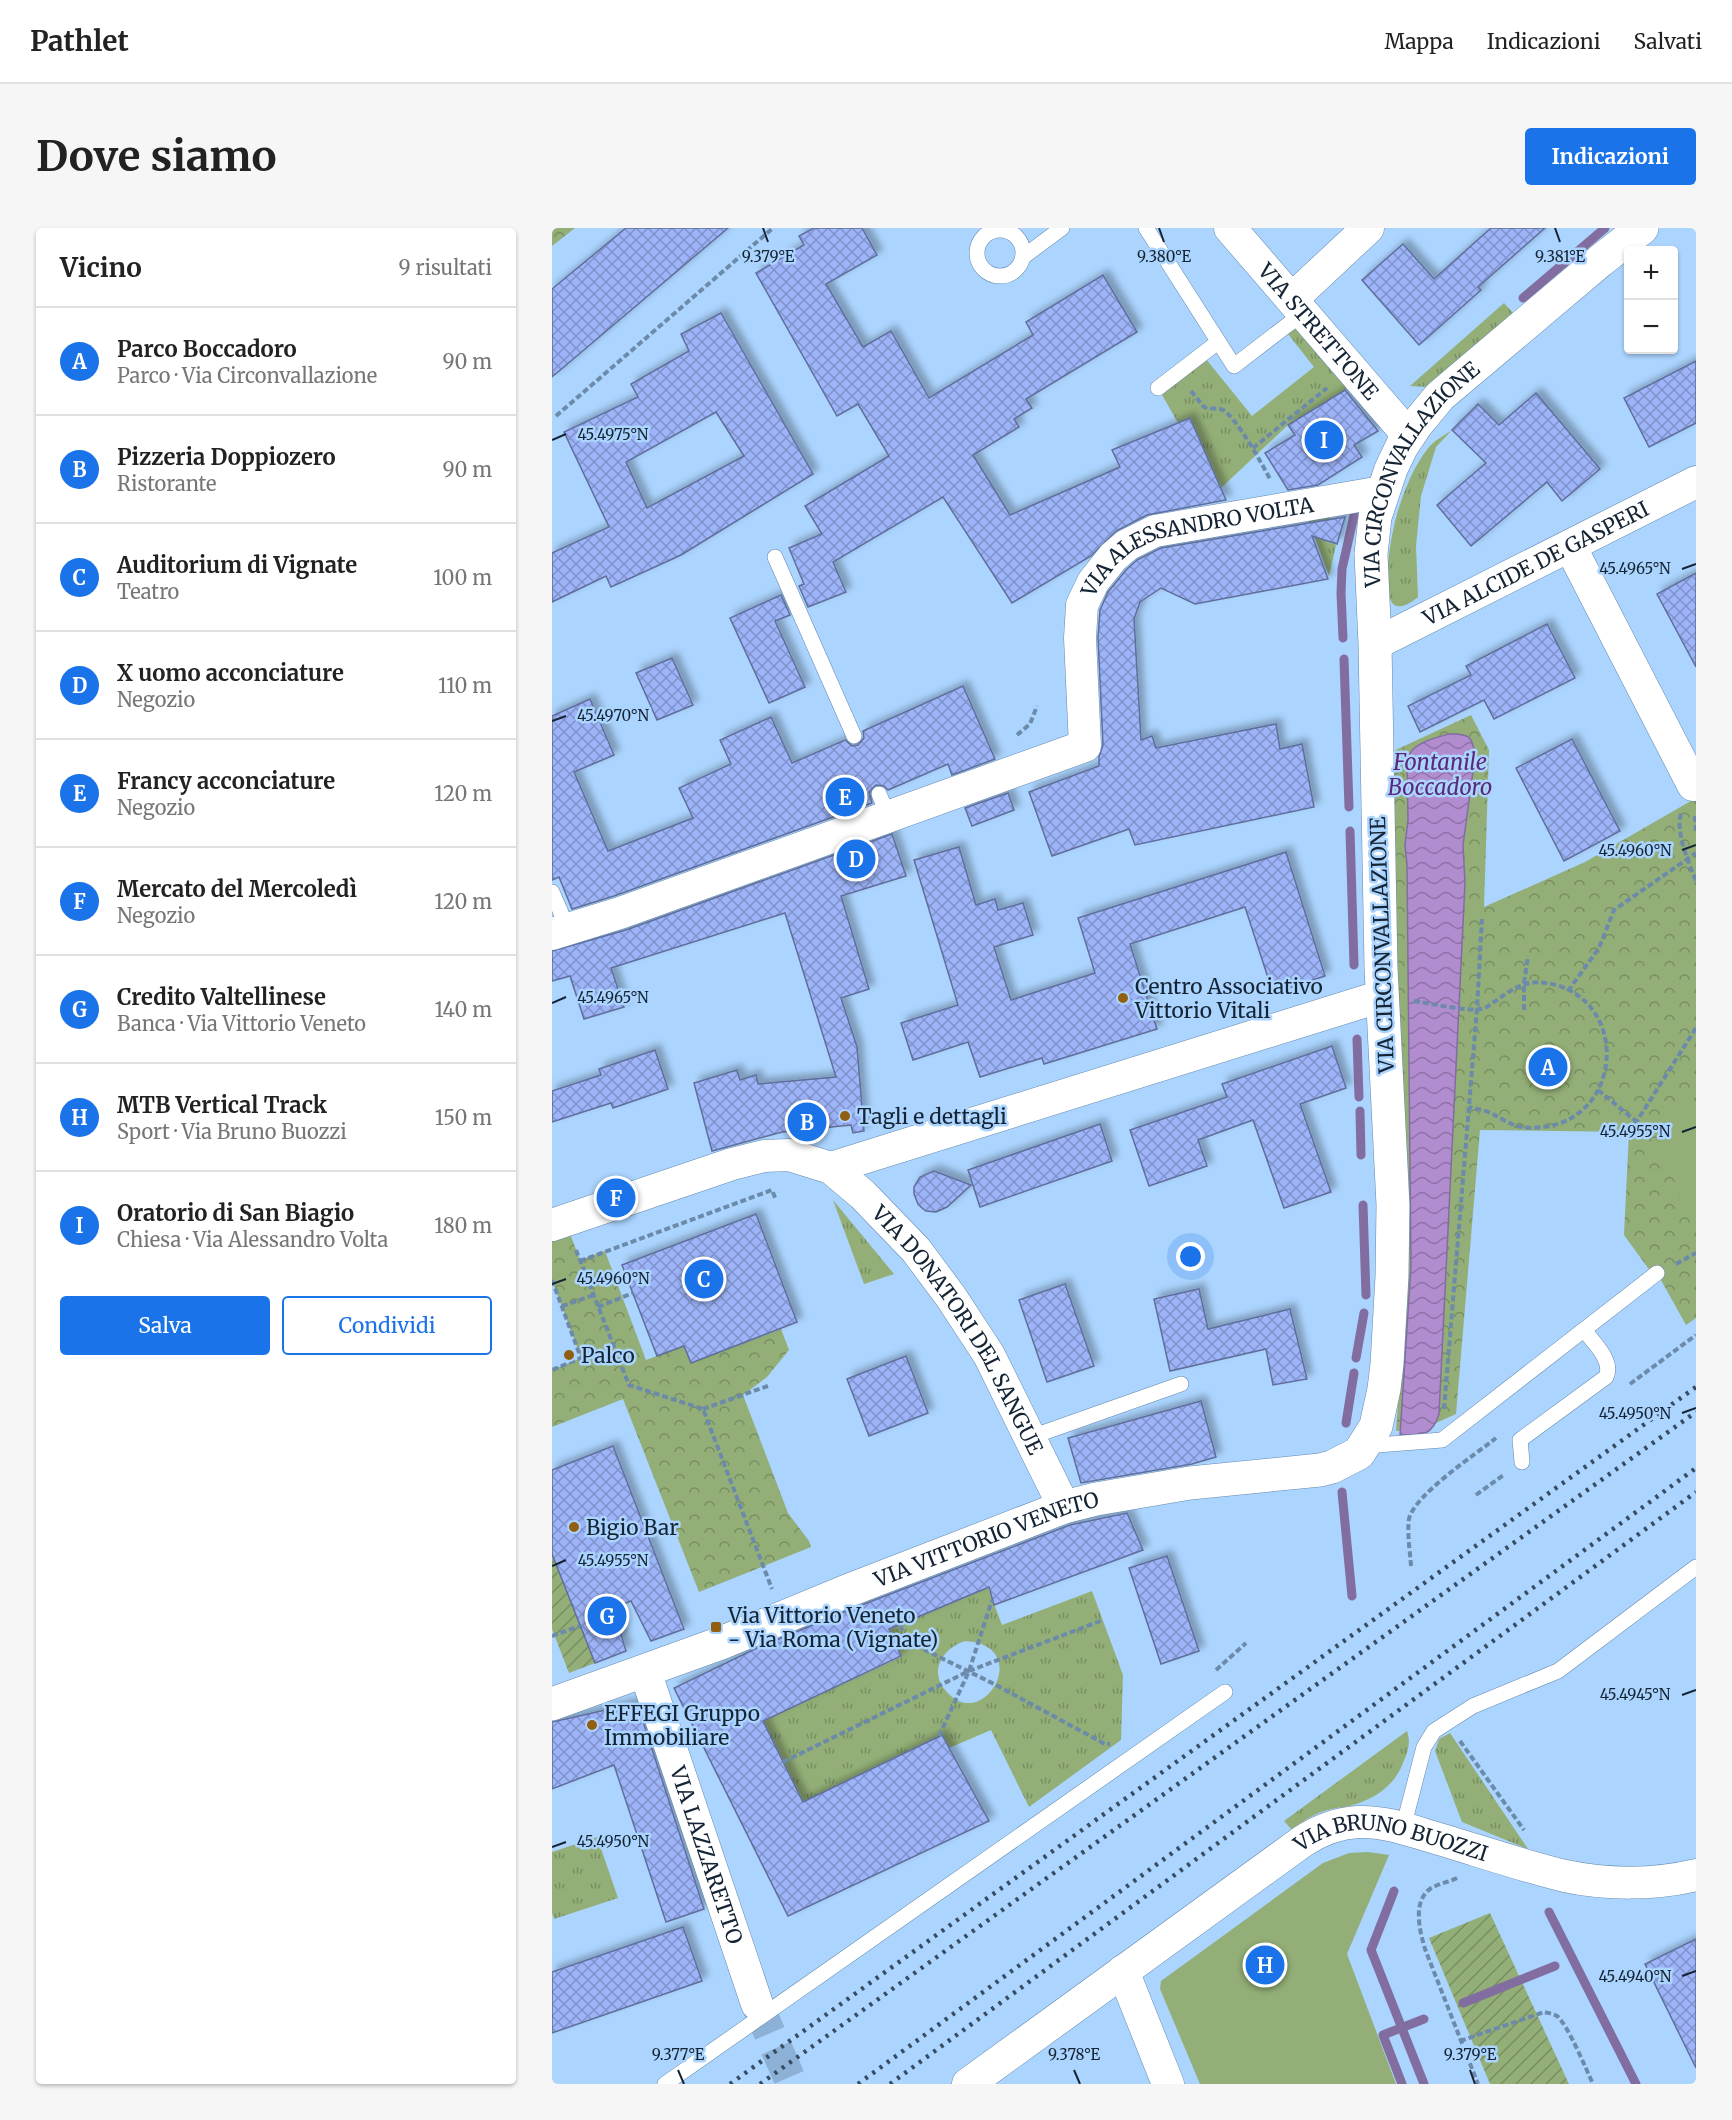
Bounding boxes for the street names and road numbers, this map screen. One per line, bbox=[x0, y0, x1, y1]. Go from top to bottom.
street label: VIA STRETTONE bbox=[1252, 257, 1385, 405]
street label: VIA CIRCONVALLAZIONE bbox=[1357, 355, 1485, 589]
street label: VIA ALESSANDRO VOLTA bbox=[1074, 490, 1316, 602]
street label: VIA ALCIDE DE GASPERI bbox=[1417, 495, 1653, 632]
street label: VIA CIRCONVALLAZIONE bbox=[1364, 816, 1400, 1075]
street label: VIA DONATORI DEL SANGUE bbox=[866, 1199, 1050, 1459]
street label: VIA VITTORIO VENETO bbox=[869, 1485, 1102, 1593]
street label: VIA LAZZARETTO bbox=[664, 1762, 749, 1947]
street label: VIA BRUNO BUOZZI bbox=[1291, 1840, 1493, 1868]

